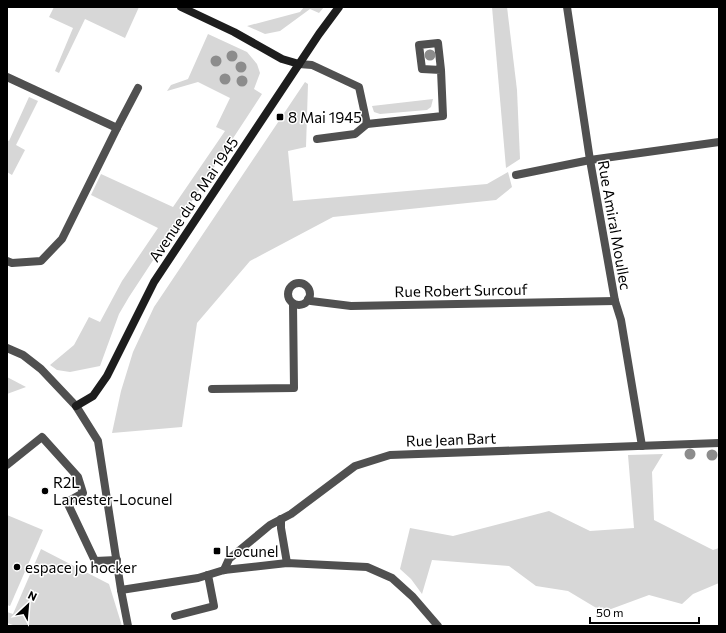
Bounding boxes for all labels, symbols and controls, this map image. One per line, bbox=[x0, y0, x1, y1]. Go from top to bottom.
place label: 8 Mai 1945 bbox=[288, 108, 362, 126]
marker: 8 Mai 1945 bbox=[275, 112, 285, 122]
street label: Avenue du 8 Mai 1945 bbox=[145, 133, 241, 265]
street label: Rue Amiral Moullec bbox=[595, 159, 635, 291]
street label: Rue Robert Surcouf bbox=[394, 280, 528, 300]
street label: Rue Jean Bart bbox=[406, 428, 496, 450]
place label: R2L Lanester-Locunel bbox=[53, 473, 173, 508]
marker: R2L Lanester-Locunel bbox=[40, 486, 50, 496]
place label: Locunel bbox=[225, 542, 279, 560]
marker: Locunel bbox=[212, 546, 222, 556]
place label: espace jo hocker bbox=[25, 558, 137, 576]
marker: espace jo hocker bbox=[12, 562, 22, 572]
north arrow bbox=[8, 585, 48, 625]
text: N bbox=[26, 588, 39, 603]
scale bar bbox=[590, 599, 699, 625]
text: 50 m bbox=[596, 605, 624, 619]

